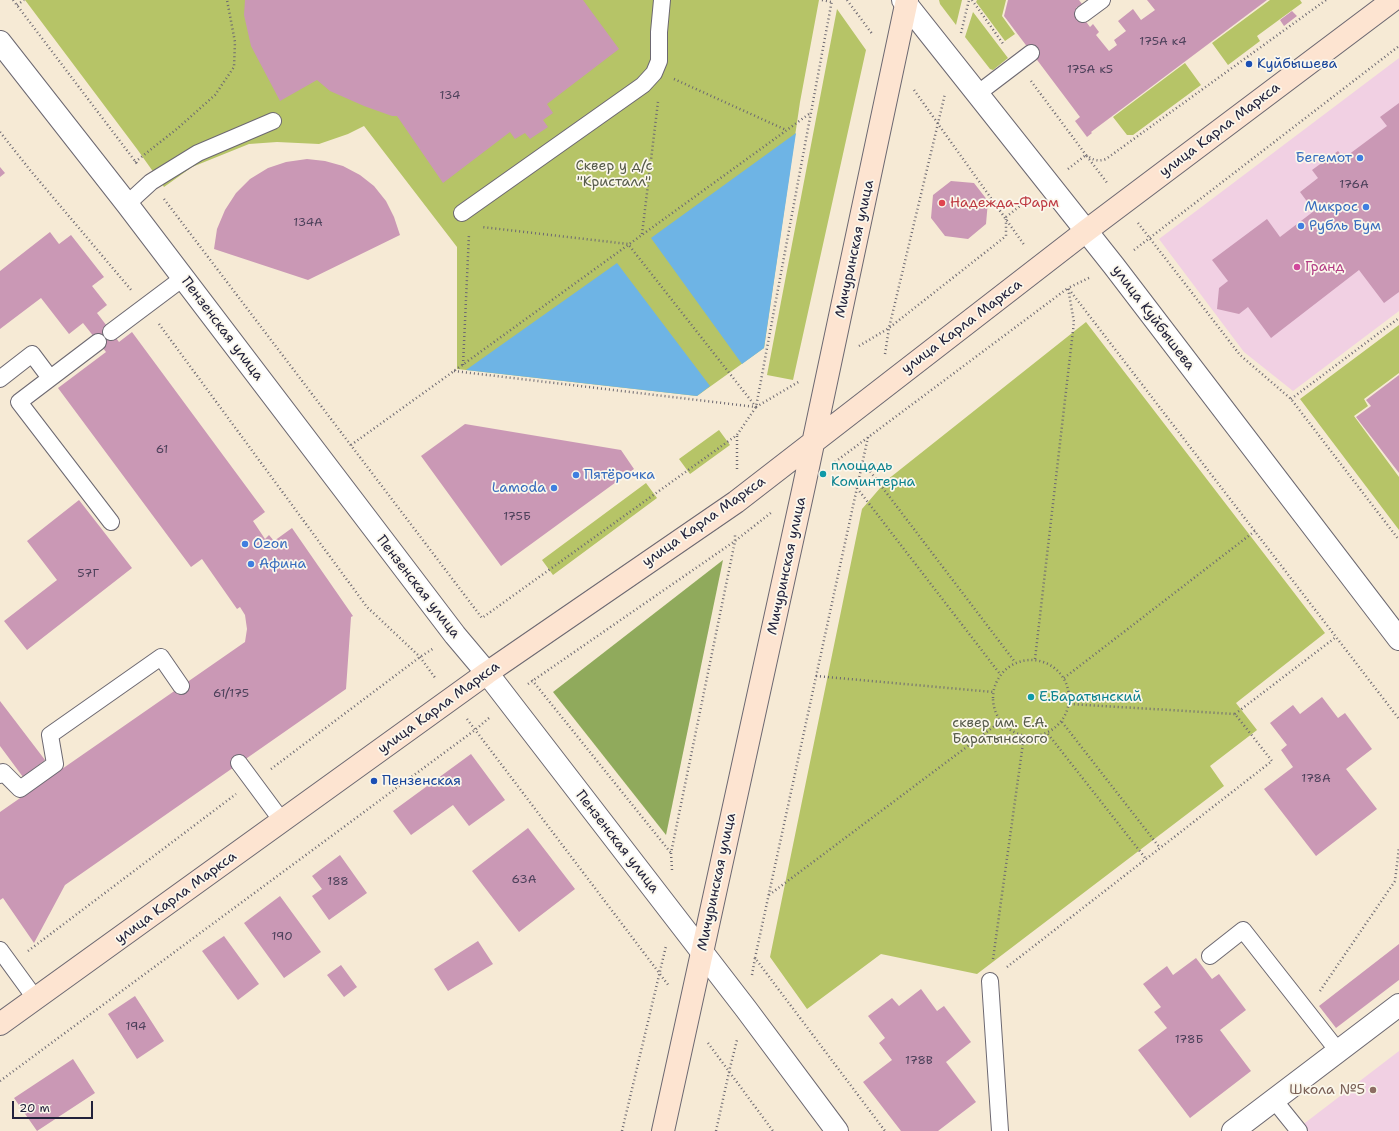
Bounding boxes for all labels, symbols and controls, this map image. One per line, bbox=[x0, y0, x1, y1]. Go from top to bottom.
house number: 175А к4 bbox=[1139, 35, 1187, 49]
place label: Куйбышева bbox=[1257, 56, 1337, 72]
marker: Куйбышева bbox=[1244, 59, 1254, 69]
house number: 175А к5 bbox=[1067, 63, 1113, 77]
street label: улица Карла Маркса bbox=[1156, 79, 1284, 181]
house number: 134 bbox=[440, 89, 460, 103]
place label: Бегемот bbox=[1296, 150, 1352, 166]
marker: Бегемот bbox=[1355, 153, 1365, 163]
park label: Сквер у д/с "Кристалл" bbox=[575, 158, 653, 190]
street label: Мичуринская улица bbox=[832, 178, 878, 320]
house number: 176А bbox=[1339, 178, 1369, 192]
place label: Надежда-Фарм bbox=[950, 195, 1059, 211]
marker: Надежда-Фарм bbox=[937, 198, 947, 208]
place label: Микрос bbox=[1304, 199, 1358, 215]
marker: Микрос bbox=[1361, 202, 1371, 212]
house number: 134А bbox=[293, 216, 323, 230]
place label: Рубль Бум bbox=[1309, 218, 1381, 234]
marker: Рубль Бум bbox=[1296, 221, 1306, 231]
place label: Гранд bbox=[1305, 259, 1344, 275]
street label: улица Куйбышева bbox=[1108, 262, 1198, 374]
marker: Гранд bbox=[1292, 262, 1302, 272]
street label: Пензенская улица bbox=[177, 274, 267, 384]
street label: улица Карла Маркса bbox=[898, 276, 1026, 378]
house number: 61 bbox=[156, 443, 168, 457]
place label: площадь Коминтерна bbox=[831, 458, 915, 490]
place label: Пятёрочка bbox=[584, 467, 655, 483]
marker: площадь Коминтерна bbox=[818, 469, 828, 479]
marker: Пятёрочка bbox=[571, 470, 581, 480]
street label: улица Карла Маркса bbox=[639, 473, 769, 571]
place label: Lamoda bbox=[492, 480, 546, 496]
marker: Lamoda bbox=[549, 483, 559, 493]
street label: Мичуринская улица bbox=[764, 495, 810, 637]
house number: 175Б bbox=[503, 510, 531, 524]
street label: Пензенская улица bbox=[373, 532, 463, 642]
place label: Ozon bbox=[253, 536, 288, 552]
marker: Ozon bbox=[240, 539, 250, 549]
place label: Афина bbox=[259, 556, 306, 572]
marker: Афина bbox=[246, 559, 256, 569]
house number: 57Г bbox=[77, 567, 99, 581]
street label: улица Карла Маркса bbox=[375, 658, 503, 758]
house number: 61/175 bbox=[213, 687, 249, 701]
place label: Е.Баратынский bbox=[1039, 689, 1142, 705]
marker: Е.Баратынский bbox=[1026, 692, 1036, 702]
park label: сквер им. Е.А. Баратынского bbox=[952, 715, 1048, 748]
house number: 178А bbox=[1301, 772, 1331, 786]
place label: Пензенская bbox=[382, 773, 461, 789]
marker: Пензенская bbox=[369, 776, 379, 786]
street label: Пензенская улица bbox=[572, 787, 662, 897]
street label: Мичуринская улица bbox=[694, 811, 740, 953]
street label: улица Карла Маркса bbox=[112, 848, 240, 948]
house number: 63А bbox=[512, 873, 536, 887]
house number: 188 bbox=[327, 875, 349, 889]
house number: 190 bbox=[271, 930, 293, 944]
house number: 194 bbox=[126, 1020, 146, 1034]
house number: 178Б bbox=[1175, 1033, 1203, 1047]
house number: 178В bbox=[905, 1054, 933, 1068]
place label: Школа №5 bbox=[1289, 1082, 1365, 1098]
marker: Школа №5 bbox=[1368, 1085, 1378, 1095]
scale bar bbox=[14, 1093, 95, 1119]
text: 20 m bbox=[19, 1100, 50, 1116]

